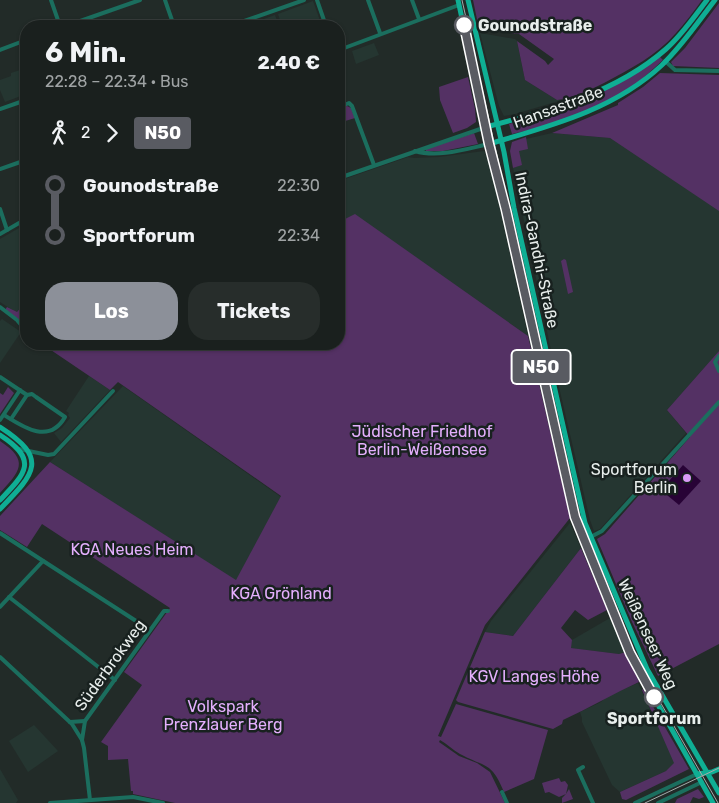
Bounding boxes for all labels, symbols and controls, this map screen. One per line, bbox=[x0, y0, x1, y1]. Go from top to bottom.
marker: Gounodstraße bbox=[454, 15, 474, 35]
place label: Gounodstraße bbox=[478, 16, 592, 35]
text: 6 Min. bbox=[45, 36, 126, 69]
text: 2.40 € bbox=[258, 51, 320, 74]
text: 22:28 – 22:34 · Bus bbox=[45, 72, 189, 91]
street label: Hansastraße bbox=[510, 82, 606, 132]
icon: walk bbox=[45, 119, 73, 147]
icon: forward bbox=[98, 119, 126, 147]
text: N50 bbox=[144, 122, 181, 144]
text: 2 bbox=[81, 123, 90, 142]
street label: Indira-Gandhi-Straße bbox=[511, 170, 563, 330]
text: Gounodstraße bbox=[83, 174, 219, 197]
text: 22:30 bbox=[277, 176, 320, 195]
text: Sportforum bbox=[83, 224, 195, 247]
text: 22:34 bbox=[278, 226, 320, 245]
button: Los bbox=[45, 282, 178, 340]
button: Tickets bbox=[188, 282, 320, 340]
line badge: N50 bbox=[512, 351, 570, 383]
text: N50 bbox=[523, 356, 559, 378]
park label: Jüdischer Friedhof Berlin-Weißensee bbox=[352, 422, 493, 459]
place label: Sportforum Berlin bbox=[591, 460, 677, 497]
marker: Sportforum Berlin bbox=[681, 472, 693, 484]
park label: KGA Neues Heim bbox=[70, 540, 194, 559]
street label: Weißenseer Weg bbox=[614, 576, 682, 692]
park label: KGA Grönland bbox=[230, 584, 332, 603]
street label: Süderbrokweg bbox=[71, 616, 149, 714]
park label: KGV Langes Höhe bbox=[469, 667, 600, 686]
marker: Sportforum bbox=[644, 687, 664, 707]
park label: Volkspark Prenzlauer Berg bbox=[163, 697, 283, 734]
place label: Sportforum bbox=[607, 709, 701, 728]

